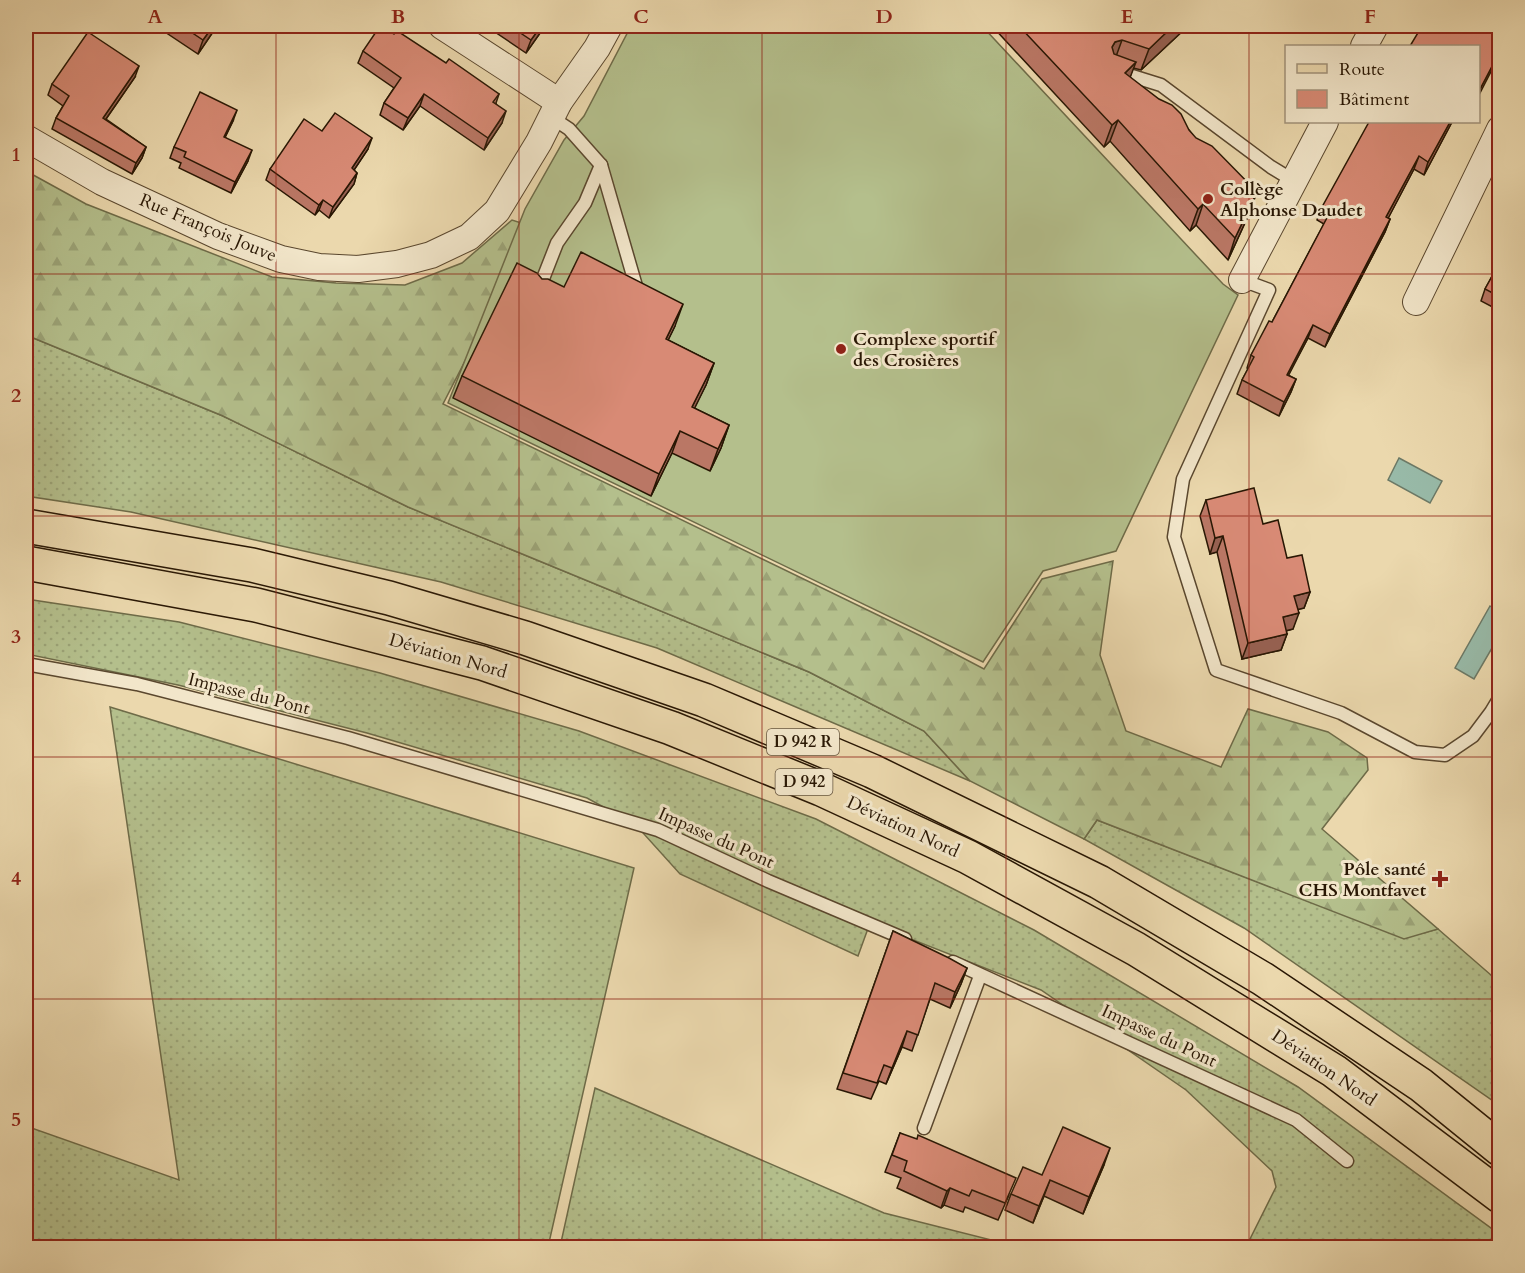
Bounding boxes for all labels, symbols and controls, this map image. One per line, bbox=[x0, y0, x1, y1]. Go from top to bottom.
text: A bbox=[147, 3, 163, 30]
text: B bbox=[391, 3, 405, 30]
text: C bbox=[633, 3, 649, 30]
text: D bbox=[875, 3, 893, 30]
text: E bbox=[1121, 3, 1133, 30]
text: F bbox=[1364, 3, 1376, 30]
legend bbox=[1285, 45, 1480, 123]
text: Route bbox=[1339, 57, 1385, 82]
text: Bâtiment bbox=[1339, 87, 1409, 112]
text: 1 bbox=[11, 141, 21, 168]
place label: Collège Alphonse Daudet bbox=[1220, 177, 1363, 223]
street label: Rue François Jouve bbox=[135, 188, 281, 268]
marker: Collège Alphonse Daudet bbox=[1201, 192, 1215, 206]
place label: Complexe sportif des Crosières bbox=[853, 327, 997, 373]
marker: Complexe sportif des Crosières bbox=[834, 342, 848, 356]
text: 2 bbox=[11, 382, 21, 409]
text: 3 bbox=[11, 623, 21, 650]
street label: Déviation Nord bbox=[386, 627, 510, 685]
street label: Impasse du Pont bbox=[186, 667, 313, 721]
road number: D 942 R bbox=[767, 729, 839, 755]
road number: D 942 bbox=[776, 769, 832, 795]
street label: Déviation Nord bbox=[843, 790, 964, 864]
street label: Impasse du Pont bbox=[654, 801, 778, 875]
place label: Pôle santé CHS Montfavet bbox=[1298, 857, 1427, 903]
text: 4 bbox=[11, 865, 21, 892]
marker: Pôle santé CHS Montfavet bbox=[1431, 870, 1449, 888]
street label: Impasse du Pont bbox=[1097, 998, 1221, 1074]
street label: Déviation Nord bbox=[1267, 1024, 1382, 1113]
text: 5 bbox=[11, 1106, 21, 1133]

